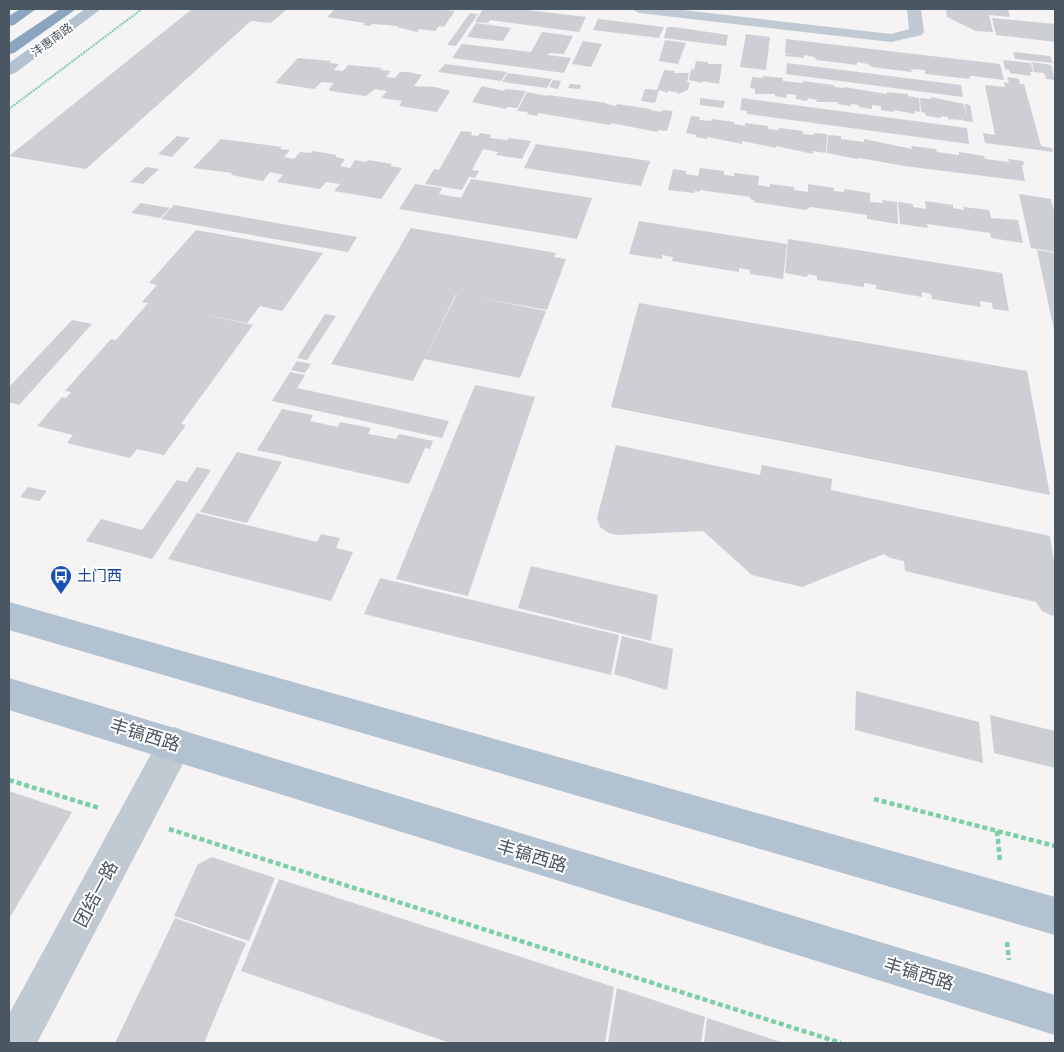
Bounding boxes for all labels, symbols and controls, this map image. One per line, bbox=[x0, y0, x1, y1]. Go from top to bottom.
street label: 沣惠南路 bbox=[28, 20, 76, 60]
bus stop icon: 土门西 bbox=[49, 564, 73, 595]
place label: 土门西 bbox=[77, 567, 122, 585]
street label: 丰镐西路 bbox=[107, 714, 183, 756]
street label: 丰镐西路 bbox=[494, 835, 570, 877]
street label: 团结一路 bbox=[69, 857, 123, 931]
street label: 丰镐西路 bbox=[881, 953, 957, 995]

